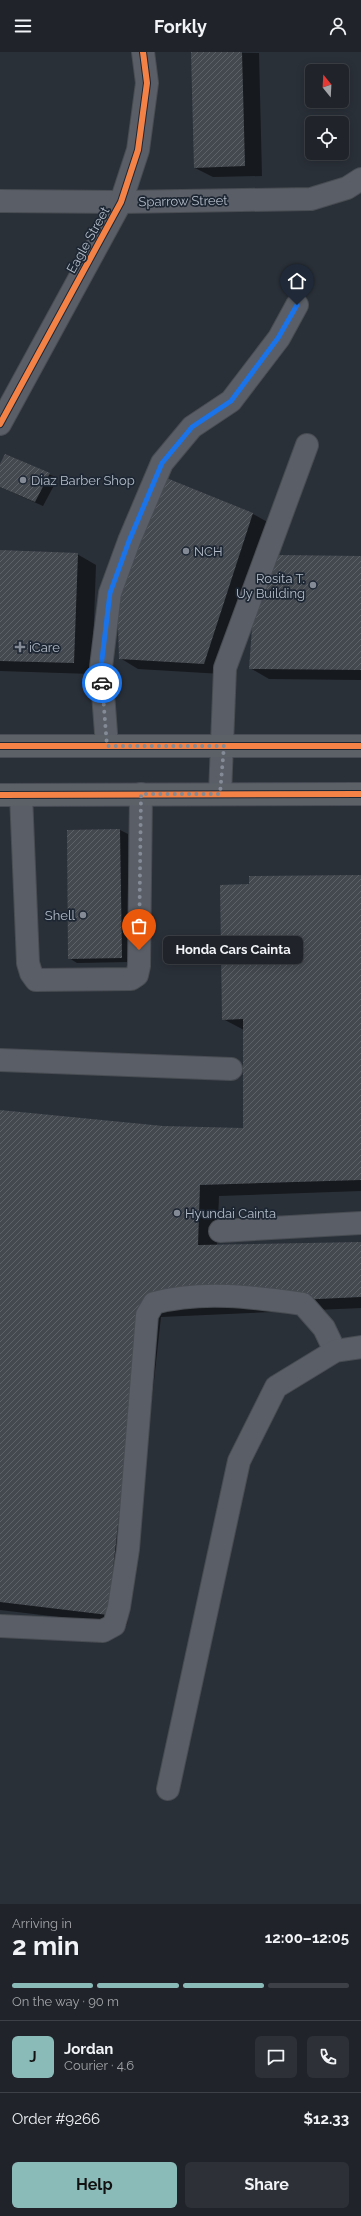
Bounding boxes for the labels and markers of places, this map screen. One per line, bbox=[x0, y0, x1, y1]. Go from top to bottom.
pin bbox=[280, 264, 314, 305]
place label: Diaz Barber Shop bbox=[31, 473, 135, 488]
marker: Diaz Barber Shop bbox=[18, 475, 28, 485]
place label: NCH bbox=[194, 544, 223, 559]
marker: NCH bbox=[181, 546, 191, 556]
place label: Rosita T. Uy Building bbox=[236, 571, 305, 601]
marker: Rosita T. Uy Building bbox=[308, 580, 318, 590]
place label: iCare bbox=[29, 640, 60, 655]
marker: iCare bbox=[14, 641, 26, 653]
place label: Shell bbox=[45, 908, 75, 923]
pin bbox=[122, 909, 156, 950]
marker: Shell bbox=[78, 910, 88, 920]
callout: Honda Cars Cainta bbox=[163, 936, 303, 964]
place label: Hyundai Cainta bbox=[185, 1206, 276, 1221]
marker: Hyundai Cainta bbox=[172, 1208, 182, 1218]

